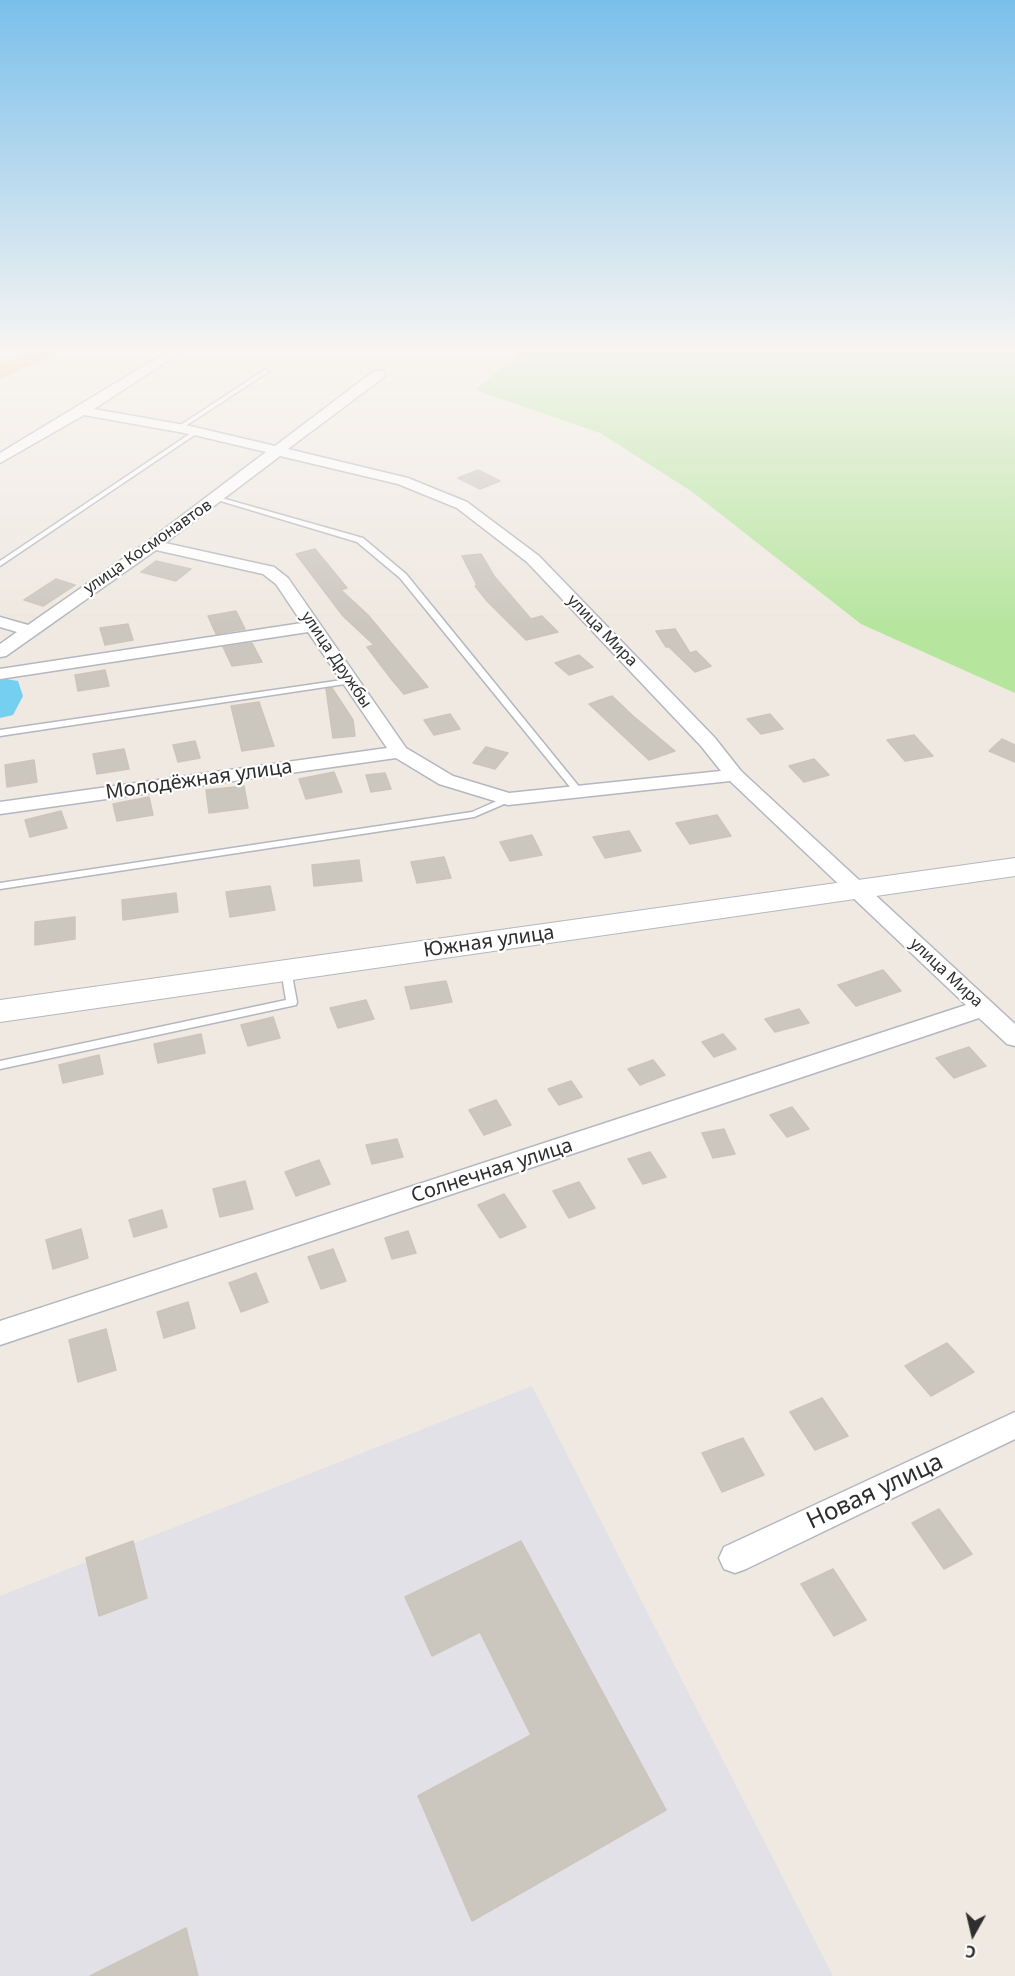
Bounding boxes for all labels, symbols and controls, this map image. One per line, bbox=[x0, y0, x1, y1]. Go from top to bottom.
street label: улица Космонавтов bbox=[80, 496, 216, 598]
street label: улица Мира bbox=[563, 591, 641, 671]
street label: улица Дружбы bbox=[297, 608, 375, 712]
street label: Молодёжная улица bbox=[104, 755, 294, 805]
street label: Южная улица bbox=[422, 921, 556, 963]
street label: улица Мира bbox=[906, 934, 986, 1012]
street label: Солнечная улица bbox=[408, 1134, 576, 1208]
street label: Новая улица bbox=[802, 1448, 948, 1536]
north arrow bbox=[943, 1904, 1003, 1964]
text: С bbox=[964, 1940, 977, 1963]

